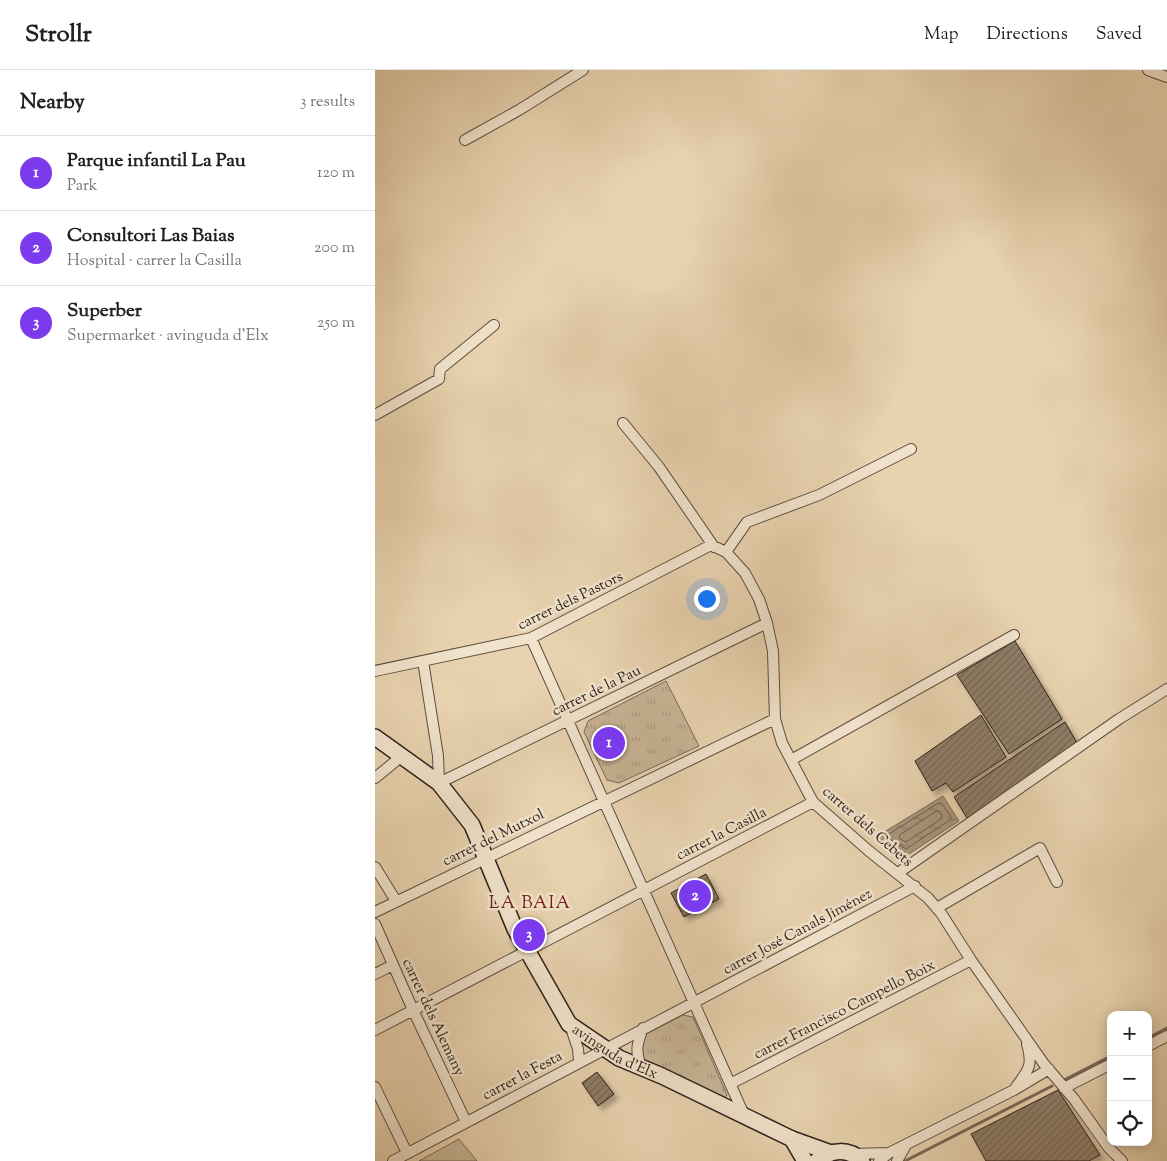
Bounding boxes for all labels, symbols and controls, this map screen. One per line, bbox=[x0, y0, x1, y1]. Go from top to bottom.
text: Strollr bbox=[25, 18, 92, 52]
text: Map bbox=[924, 22, 959, 48]
text: Directions bbox=[987, 22, 1068, 48]
text: Saved bbox=[1096, 22, 1142, 48]
text: Nearby bbox=[20, 88, 85, 118]
text: 3 results bbox=[300, 91, 355, 114]
text: Parque infantil La Pau bbox=[67, 148, 246, 175]
text: 1 bbox=[33, 162, 39, 185]
text: 120 m bbox=[317, 162, 355, 185]
text: Park bbox=[67, 175, 98, 198]
text: Consultori Las Baias bbox=[67, 223, 234, 250]
text: 2 bbox=[32, 237, 40, 260]
text: 200 m bbox=[314, 237, 355, 260]
text: Hospital · carrer la Casilla bbox=[67, 250, 242, 273]
text: Superber bbox=[67, 298, 142, 325]
text: 3 bbox=[33, 312, 39, 335]
text: 250 m bbox=[317, 312, 355, 335]
text: Supermarket · avinguda d'Elx bbox=[67, 325, 269, 348]
street label: carrer dels Pastors bbox=[514, 567, 627, 636]
your location bbox=[694, 586, 720, 612]
street label: carrer de la Pau bbox=[548, 661, 645, 722]
pin: 1 bbox=[593, 724, 625, 762]
street label: carrer dels Cebets bbox=[817, 782, 917, 872]
street label: carrer la Casilla bbox=[673, 802, 771, 866]
street label: carrer del Mutxol bbox=[439, 805, 548, 872]
pin: 2 bbox=[679, 877, 711, 915]
street label: carrer José Canals Jiménez bbox=[719, 884, 876, 981]
district label: LA BAIA bbox=[489, 891, 571, 917]
pin: 3 bbox=[513, 916, 545, 954]
street label: carrer dels Alemany bbox=[396, 955, 469, 1080]
street label: carrer Francisco Campello Boix bbox=[750, 955, 939, 1065]
map controls bbox=[1107, 1011, 1152, 1146]
button: + bbox=[1107, 1011, 1152, 1056]
street label: avinguda d'Elx bbox=[567, 1020, 661, 1085]
street label: carrer la Festa bbox=[479, 1046, 566, 1106]
button: − bbox=[1107, 1056, 1152, 1101]
button: locate bbox=[1107, 1101, 1152, 1146]

